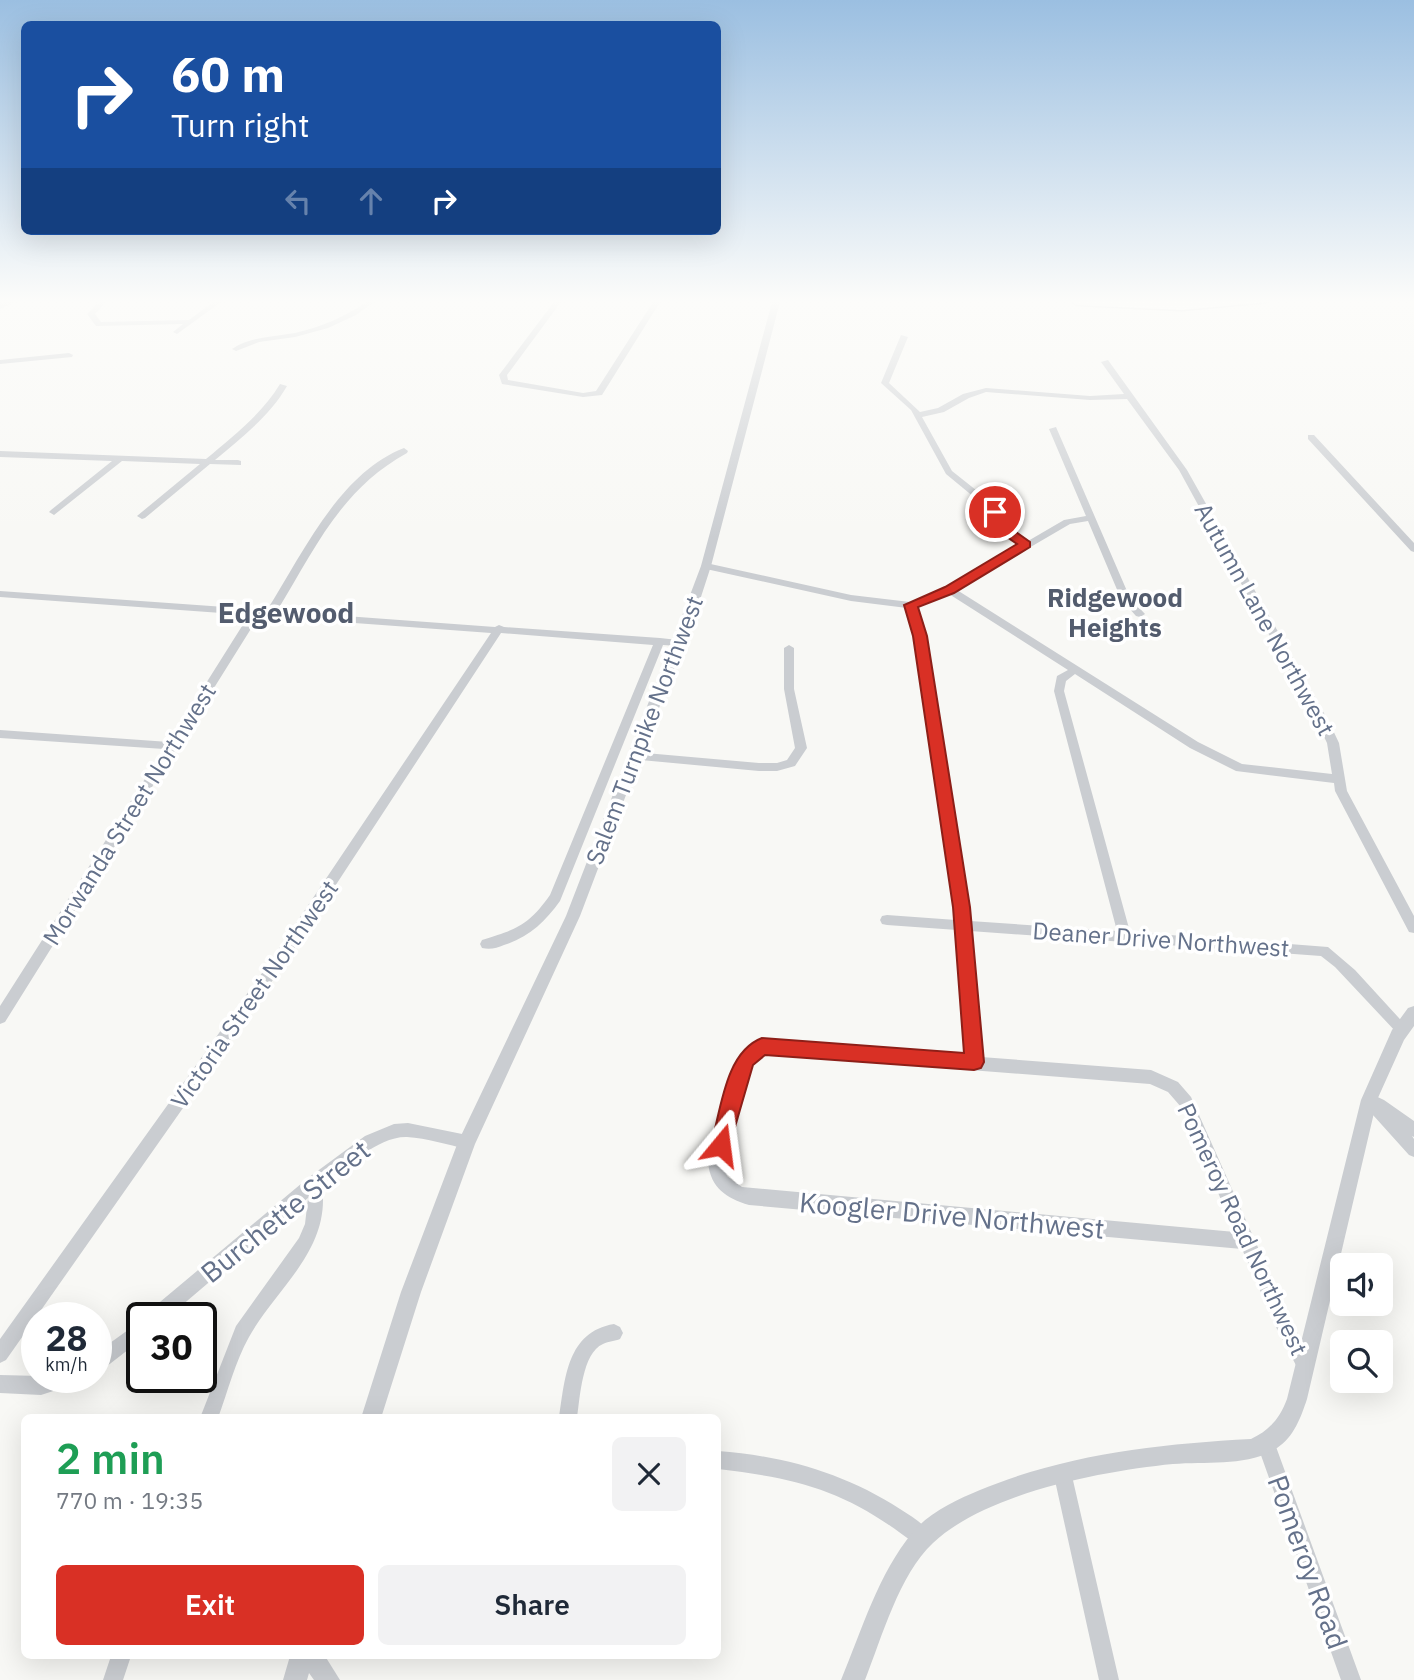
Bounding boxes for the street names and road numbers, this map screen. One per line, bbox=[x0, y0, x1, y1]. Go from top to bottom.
street label: Autumn Lane Northwest bbox=[1188, 497, 1342, 741]
street label: Salem Turnpike Northwest bbox=[578, 591, 710, 869]
street label: Morwanda Street Northwest bbox=[35, 677, 223, 951]
street label: Victoria Street Northwest bbox=[163, 873, 345, 1115]
street label: Deaner Drive Northwest bbox=[1031, 914, 1291, 964]
street label: Pomeroy Road Northwest bbox=[1170, 1098, 1316, 1360]
street label: Burchette Street bbox=[193, 1131, 377, 1291]
street label: Koogler Drive Northwest bbox=[798, 1183, 1106, 1247]
street label: Pomeroy Road bbox=[1259, 1470, 1357, 1654]

